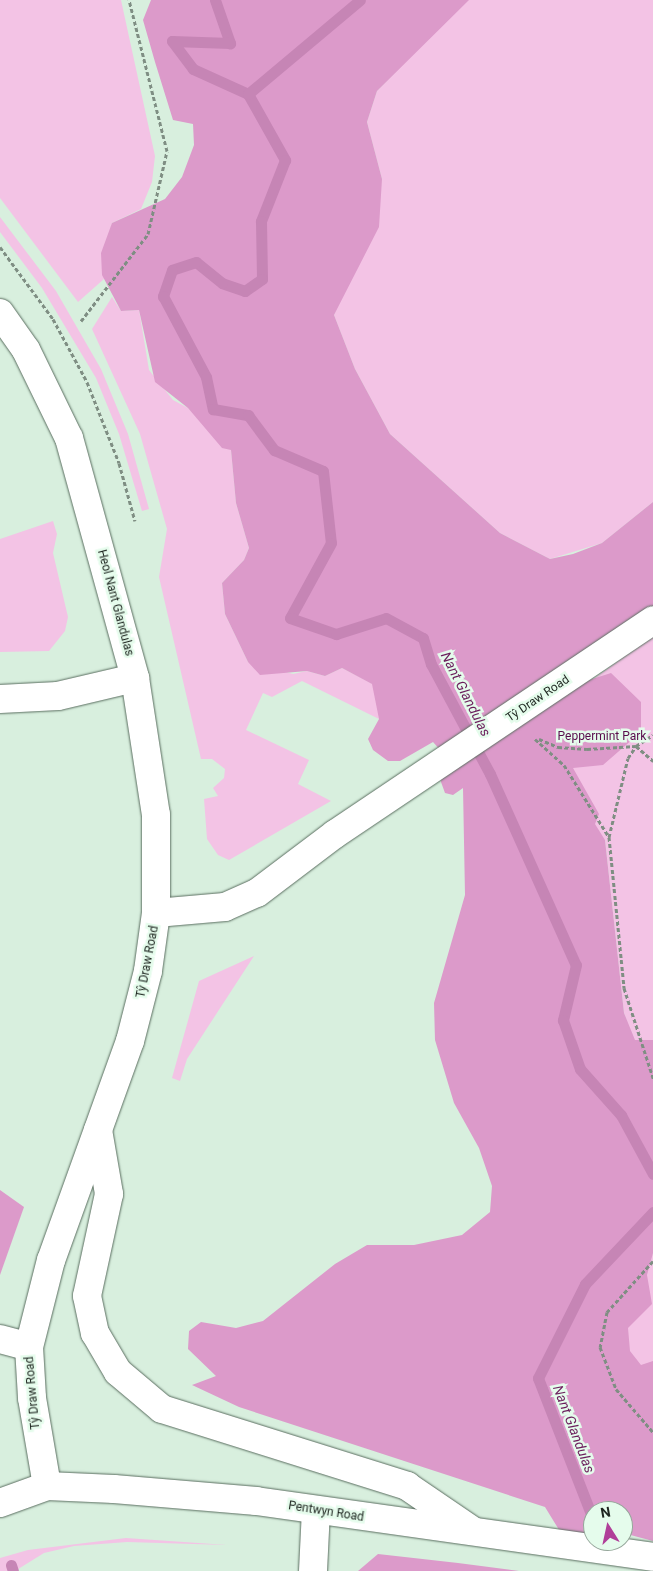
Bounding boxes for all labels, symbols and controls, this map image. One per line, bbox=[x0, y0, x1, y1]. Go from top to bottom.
street label: Heol Nant Glandulas bbox=[94, 548, 136, 658]
water label: Nant Glandulas bbox=[437, 649, 495, 739]
street label: Tŷ Draw Road bbox=[504, 673, 572, 725]
park label: Peppermint Park bbox=[558, 730, 646, 744]
street label: Tŷ Draw Road bbox=[134, 925, 162, 999]
street label: Tŷ Draw Road bbox=[23, 1356, 43, 1430]
water label: Nant Glandulas bbox=[550, 1383, 598, 1475]
street label: Pentwyn Road bbox=[287, 1499, 365, 1525]
north arrow bbox=[583, 1501, 633, 1551]
text: N bbox=[599, 1503, 612, 1521]

